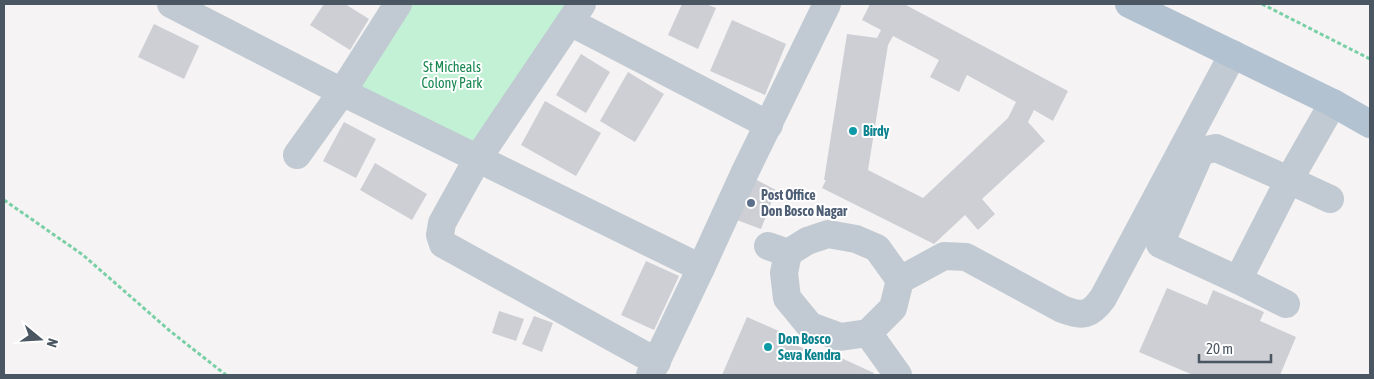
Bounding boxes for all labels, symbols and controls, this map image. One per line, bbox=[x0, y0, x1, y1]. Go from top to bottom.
park label: St Micheals Colony Park bbox=[422, 59, 482, 91]
place label: Birdy bbox=[863, 123, 890, 139]
marker: Birdy bbox=[847, 125, 859, 137]
place label: Post Office Don Bosco Nagar bbox=[761, 187, 848, 219]
marker: Post Office Don Bosco Nagar bbox=[745, 197, 757, 209]
north arrow bbox=[15, 314, 65, 364]
place label: Don Bosco Seva Kendra bbox=[778, 331, 841, 363]
scale bar bbox=[1199, 332, 1272, 364]
text: N bbox=[43, 337, 61, 349]
text: 20 m bbox=[1206, 340, 1233, 357]
marker: Don Bosco Seva Kendra bbox=[762, 341, 774, 353]

